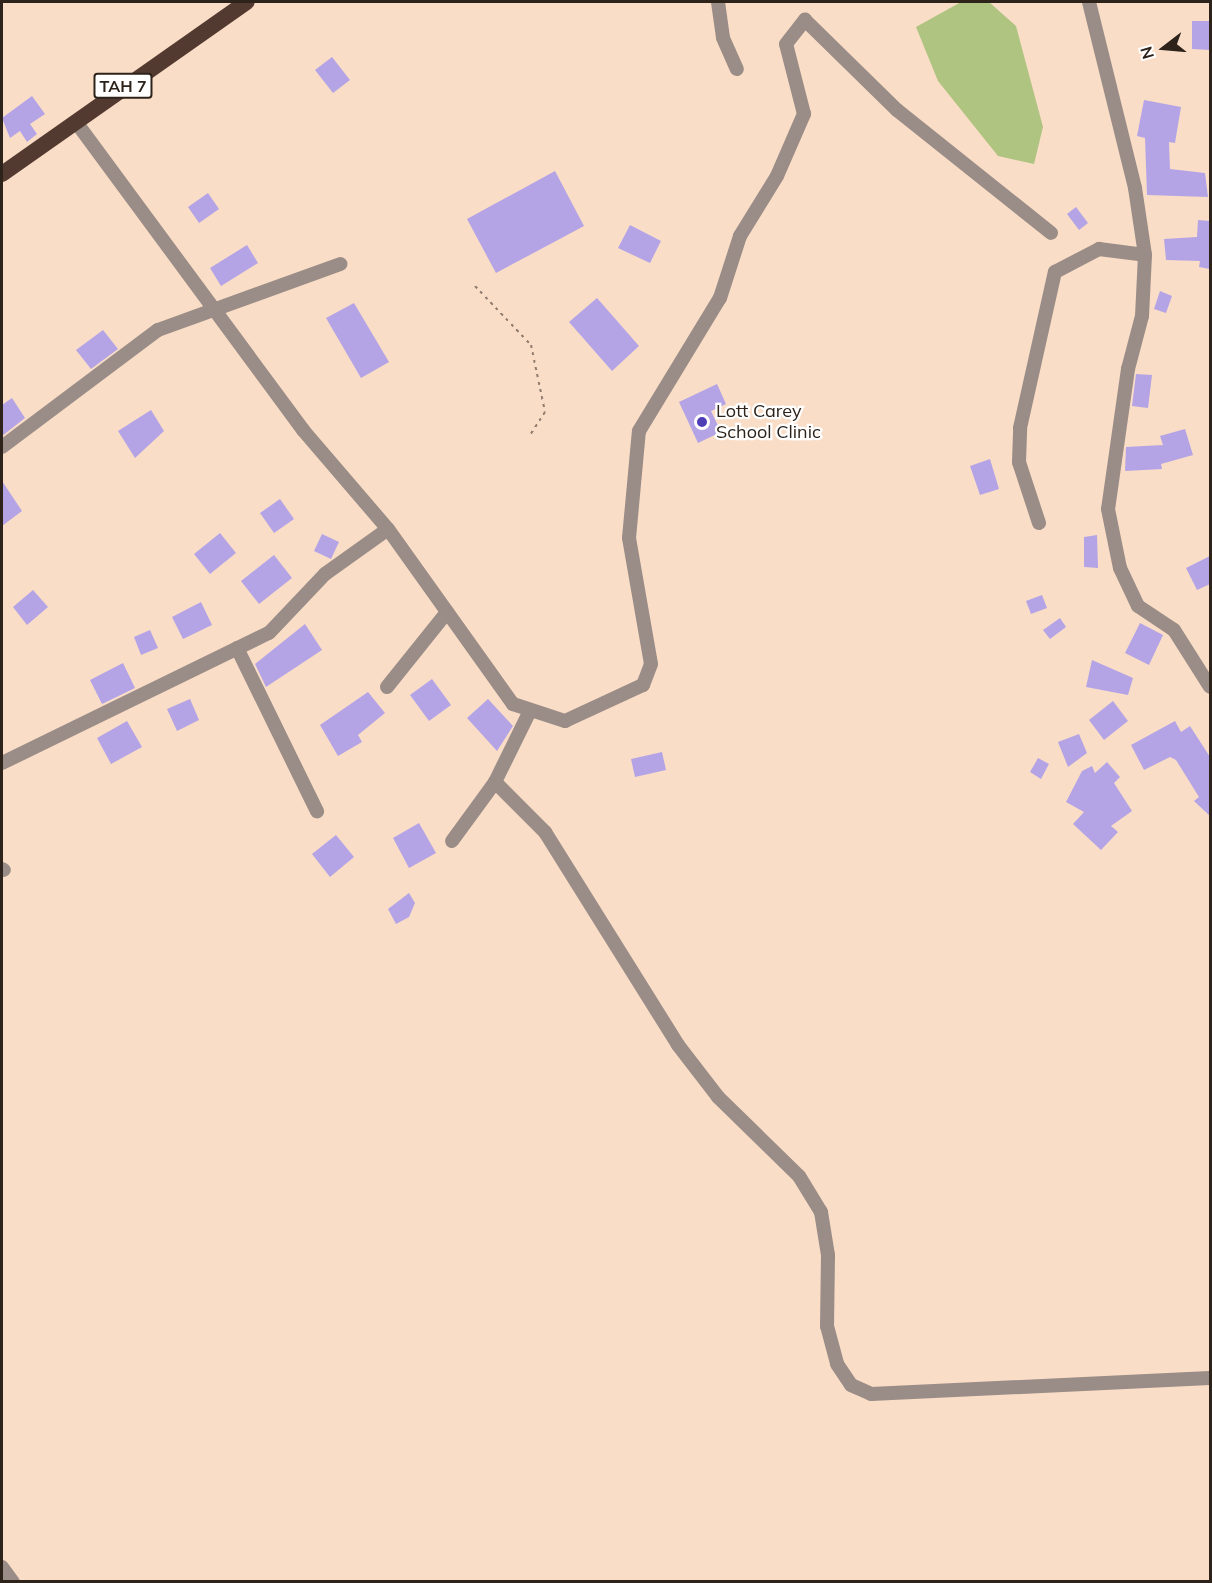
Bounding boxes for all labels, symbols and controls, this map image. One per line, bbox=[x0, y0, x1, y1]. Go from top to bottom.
north arrow bbox=[1134, 18, 1194, 78]
text: N bbox=[1135, 44, 1158, 62]
road number: TAH 7 bbox=[93, 73, 153, 99]
place label: Lott Carey School Clinic bbox=[716, 401, 821, 444]
marker: Lott Carey School Clinic bbox=[693, 413, 711, 431]

